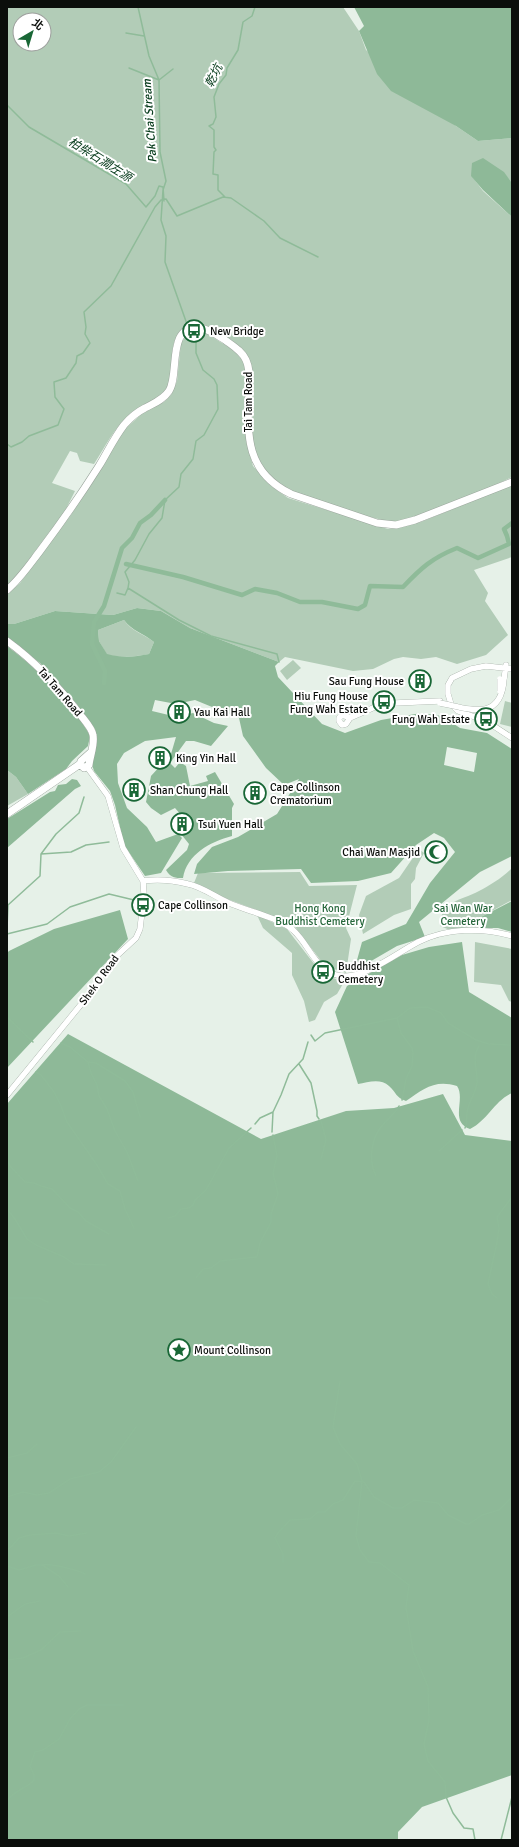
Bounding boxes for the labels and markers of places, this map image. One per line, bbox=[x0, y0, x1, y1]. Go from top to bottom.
bus stop icon: New Bridge bbox=[181, 318, 207, 344]
place label: New Bridge bbox=[210, 325, 264, 338]
building icon: Sau Fung House bbox=[407, 668, 433, 694]
place label: Sau Fung House bbox=[329, 675, 404, 688]
bus stop icon: Hiu Fung House Fung Wah Estate bbox=[371, 689, 397, 715]
place label: Hiu Fung House Fung Wah Estate bbox=[290, 690, 368, 716]
building icon: Yau Kai Hall bbox=[166, 699, 192, 725]
place label: Yau Kai Hall bbox=[194, 706, 250, 719]
bus stop icon: Fung Wah Estate bbox=[473, 706, 499, 732]
place label: Fung Wah Estate bbox=[392, 713, 470, 726]
building icon: King Yin Hall bbox=[147, 745, 173, 771]
place label: King Yin Hall bbox=[176, 752, 236, 765]
building icon: Shan Chung Hall bbox=[121, 777, 147, 803]
building icon: Cape Collinson Crematorium bbox=[242, 780, 268, 806]
place label: Cape Collinson Crematorium bbox=[270, 781, 340, 807]
place label: Shan Chung Hall bbox=[150, 784, 228, 797]
building icon: Tsui Yuen Hall bbox=[169, 811, 195, 837]
place label: Tsui Yuen Hall bbox=[198, 818, 263, 831]
mosque icon: Chai Wan Masjid bbox=[423, 839, 449, 865]
place label: Chai Wan Masjid bbox=[342, 846, 420, 859]
bus stop icon: Cape Collinson bbox=[130, 892, 156, 918]
place label: Cape Collinson bbox=[158, 899, 228, 912]
bus stop icon: Buddhist Cemetery bbox=[310, 959, 336, 985]
place label: Buddhist Cemetery bbox=[338, 960, 384, 986]
place icon: Mount Collinson bbox=[166, 1337, 192, 1363]
place label: Mount Collinson bbox=[194, 1344, 271, 1357]

